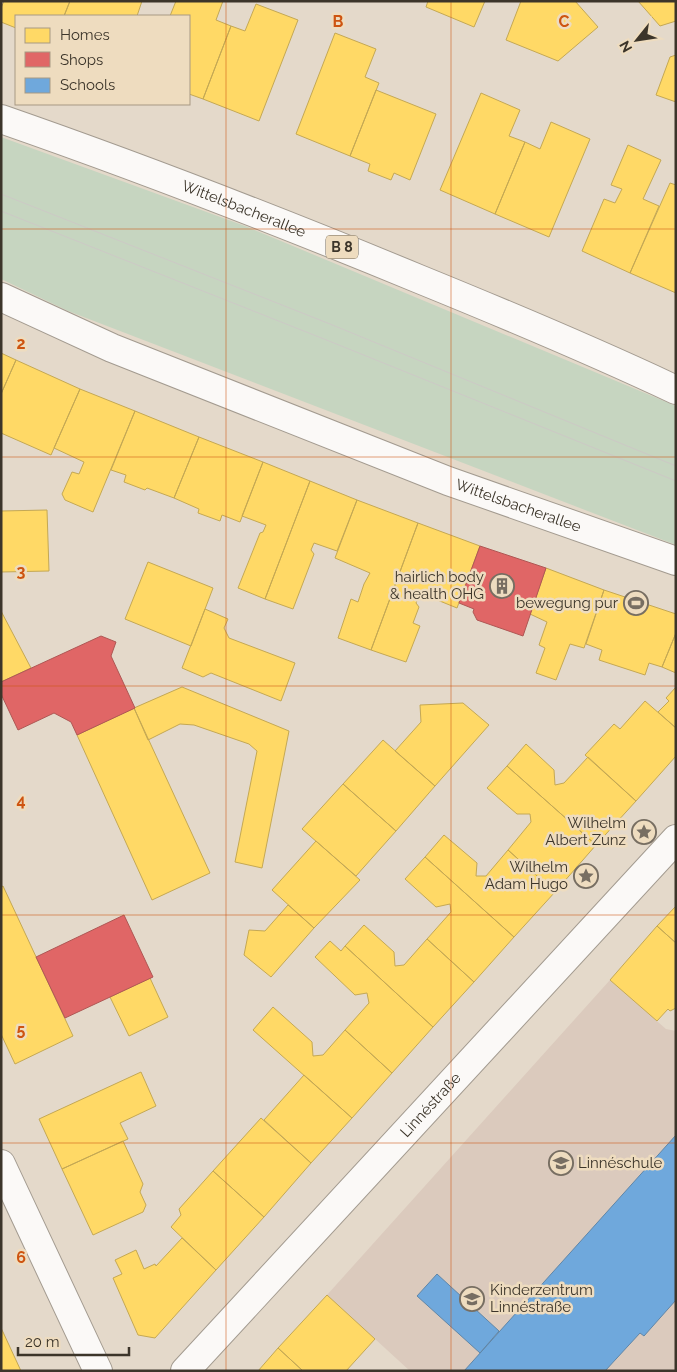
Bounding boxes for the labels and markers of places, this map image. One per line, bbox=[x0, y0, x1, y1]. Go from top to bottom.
place label: hairlich body & health OHG bbox=[390, 568, 484, 603]
building icon: hairlich body & health OHG bbox=[489, 573, 515, 599]
sports icon: bewegung pur bbox=[623, 590, 649, 616]
place label: bewegung pur bbox=[516, 594, 619, 612]
place label: Wilhelm Albert Zunz bbox=[545, 814, 626, 849]
place icon: Wilhelm Albert Zunz bbox=[631, 819, 657, 845]
place label: Wilhelm Adam Hugo bbox=[485, 858, 568, 893]
place icon: Wilhelm Adam Hugo bbox=[573, 863, 599, 889]
school or university icon: Linnéschule bbox=[548, 1150, 574, 1176]
place label: Linnéschule bbox=[578, 1154, 663, 1172]
place label: Kinderzentrum Linnéstraße bbox=[490, 1281, 593, 1316]
school or university icon: Kinderzentrum Linnéstraße bbox=[459, 1286, 485, 1312]

